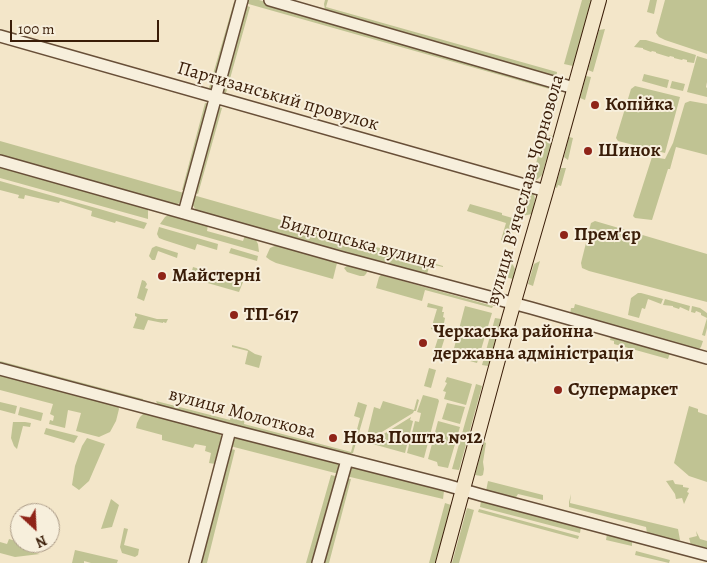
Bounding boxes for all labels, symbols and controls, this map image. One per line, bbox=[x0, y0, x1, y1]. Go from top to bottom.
scale bar bbox=[12, 10, 161, 42]
text: 100 m bbox=[18, 19, 55, 39]
street label: Партизанський провулок bbox=[175, 57, 381, 137]
street label: вулиця Вʼячеслава Чорновола bbox=[482, 72, 570, 308]
place label: Копійка bbox=[605, 94, 673, 116]
marker: Копійка bbox=[589, 99, 601, 111]
place label: Шинок bbox=[598, 140, 661, 162]
marker: Шинок bbox=[582, 145, 594, 157]
street label: Бидгощська вулиця bbox=[277, 211, 439, 275]
place label: Прем'єр bbox=[574, 224, 641, 246]
marker: Прем'єр bbox=[558, 229, 570, 241]
place label: Майстерні bbox=[172, 265, 261, 287]
marker: Майстерні bbox=[156, 270, 168, 282]
place label: ТП-617 bbox=[244, 304, 298, 326]
marker: ТП-617 bbox=[228, 309, 240, 321]
place label: Черкаська районна державна адміністрація bbox=[433, 321, 634, 365]
marker: Черкаська районна державна адміністрація bbox=[417, 337, 429, 349]
place label: Супермаркет bbox=[568, 379, 678, 401]
street label: вулиця Молоткова bbox=[166, 383, 318, 445]
marker: Супермаркет bbox=[552, 384, 564, 396]
place label: Нова Пошта №12 bbox=[343, 427, 482, 449]
marker: Нова Пошта №12 bbox=[327, 432, 339, 444]
north arrow bbox=[10, 503, 60, 553]
text: N bbox=[32, 530, 50, 552]

